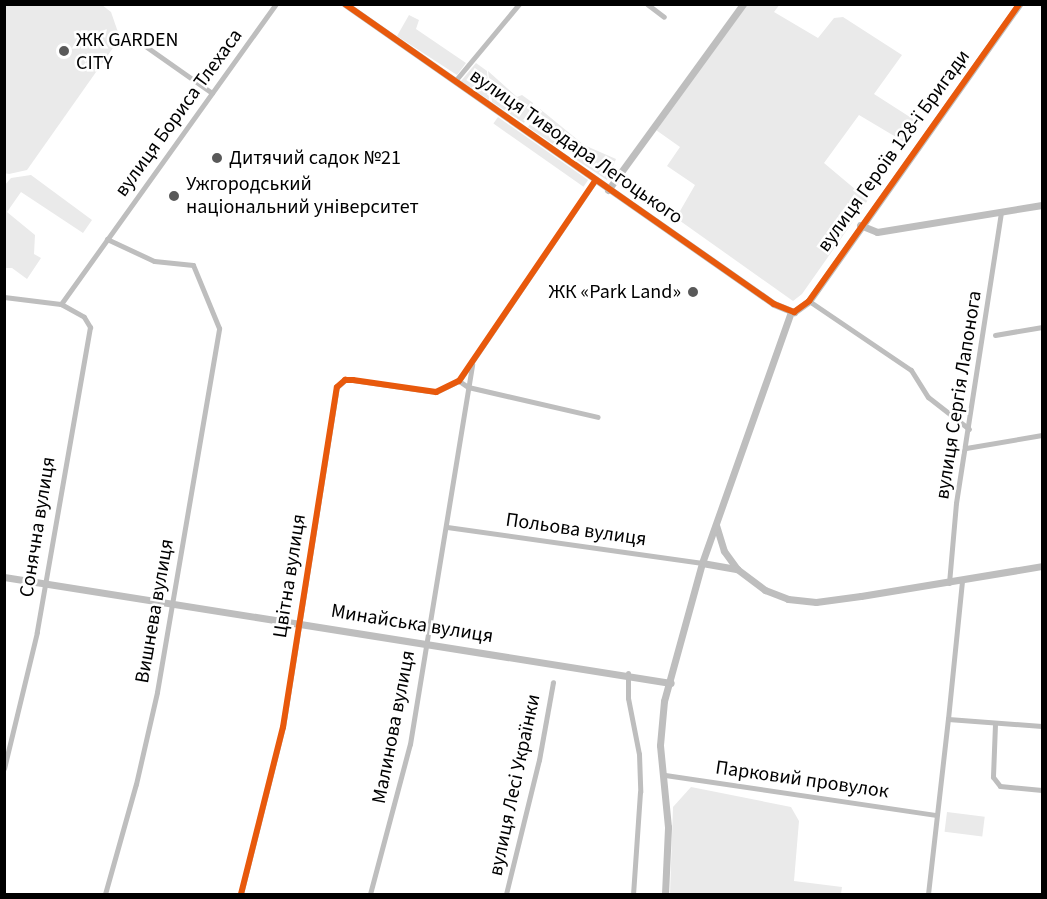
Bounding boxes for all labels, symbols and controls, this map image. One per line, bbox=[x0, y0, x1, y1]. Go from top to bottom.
street label: вулиця Бориса Тлехаса bbox=[110, 24, 248, 202]
place label: ЖК GARDEN CITY bbox=[76, 28, 178, 75]
marker: ЖК GARDEN CITY bbox=[57, 44, 71, 58]
street label: вулиця Героїв 128-ї Бригади bbox=[813, 45, 975, 257]
street label: вулиця Тиводара Легоцького bbox=[465, 64, 687, 230]
place label: Дитячий садок №21 bbox=[229, 146, 401, 170]
marker: Дитячий садок №21 bbox=[210, 151, 224, 165]
place label: Ужгородський національний університет bbox=[186, 172, 419, 219]
marker: Ужгородський національний університет bbox=[167, 189, 181, 203]
place label: ЖК «Park Land» bbox=[548, 280, 681, 304]
marker: ЖК «Park Land» bbox=[686, 285, 700, 299]
street label: вулиця Сергія Лапонога bbox=[931, 289, 987, 501]
street label: Сонячна вулиця bbox=[15, 455, 61, 599]
street label: Польова вулиця bbox=[504, 508, 648, 552]
street label: Цвітна вулиця bbox=[268, 512, 312, 640]
street label: Вишнева вулиця bbox=[130, 537, 180, 685]
street label: Минайська вулиця bbox=[329, 599, 495, 649]
street label: Малинова вулиця bbox=[367, 648, 421, 806]
street label: вулиця Лесі Українки bbox=[484, 692, 546, 878]
street label: Парковий провулок bbox=[714, 756, 890, 804]

